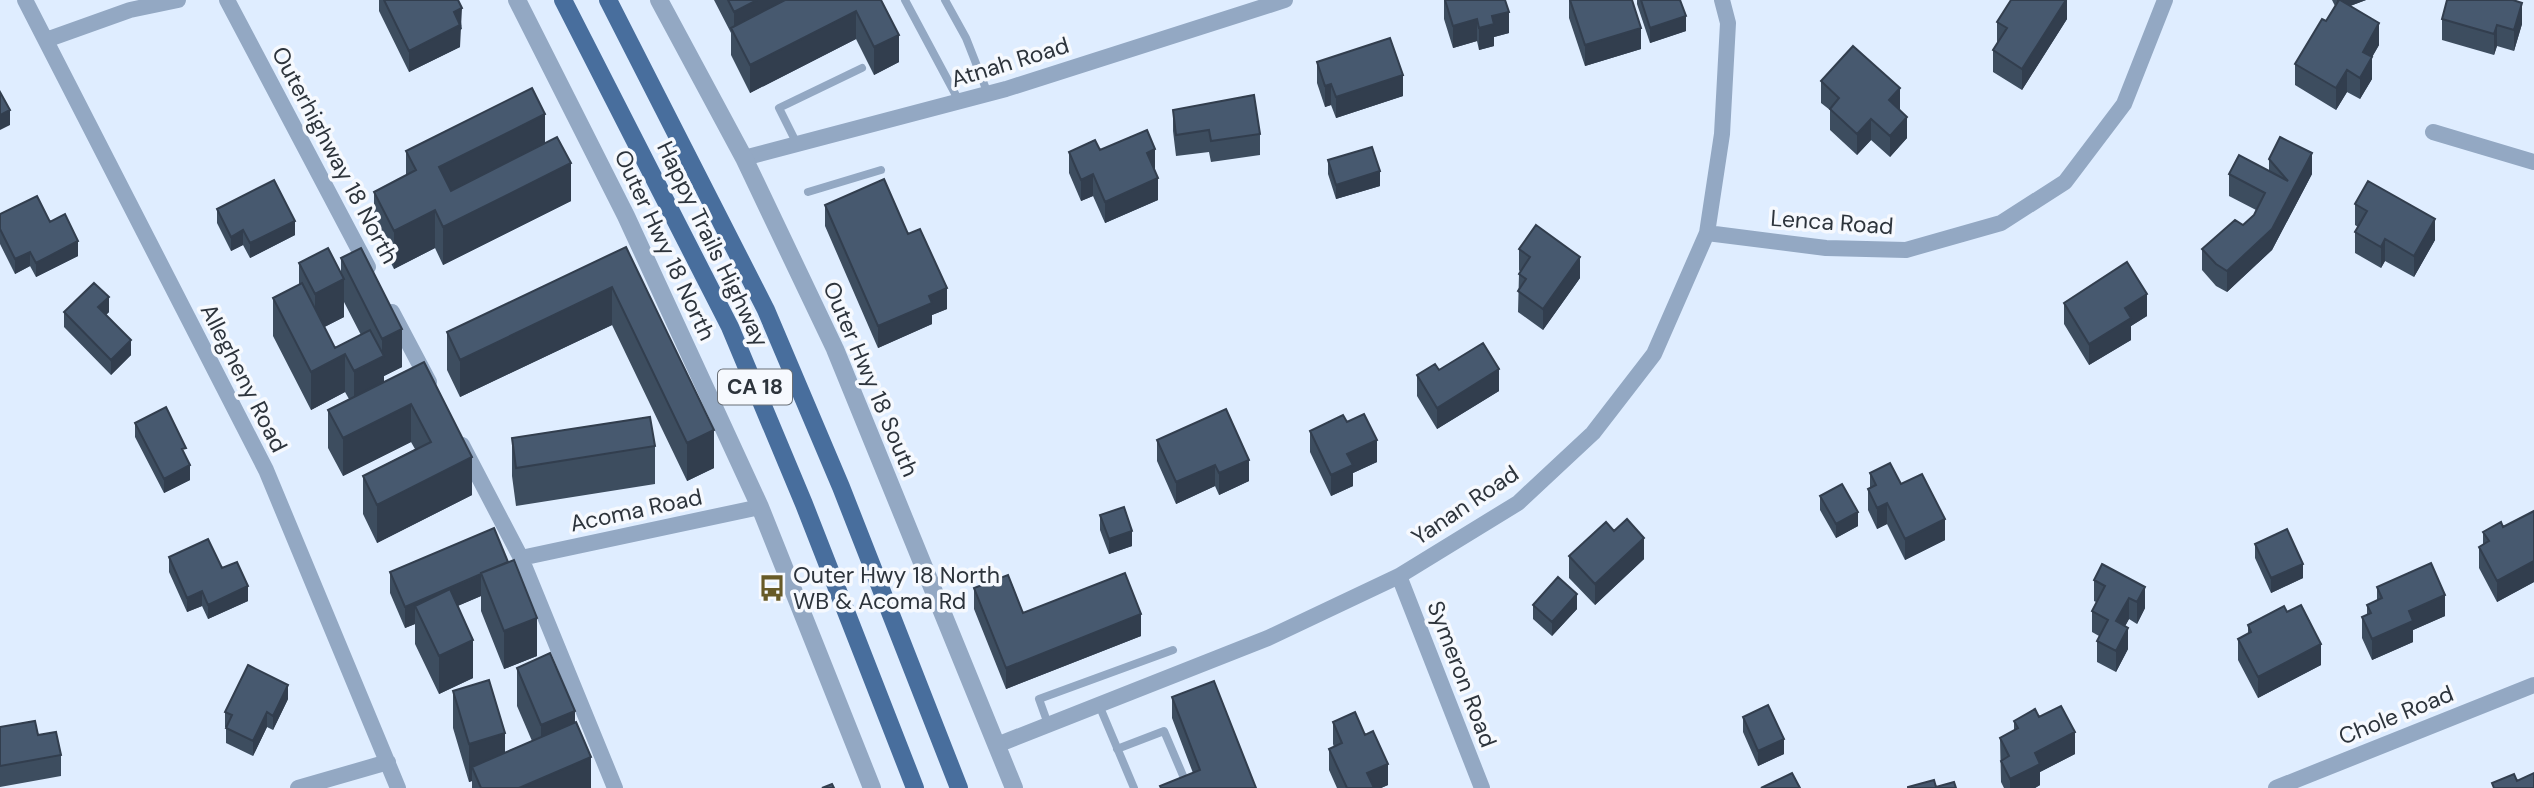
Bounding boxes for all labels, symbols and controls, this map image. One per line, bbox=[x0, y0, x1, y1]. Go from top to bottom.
street label: Atnah Road bbox=[947, 30, 1073, 94]
street label: Outerhighway 18 North bbox=[265, 41, 405, 269]
street label: Happy Trails Highway bbox=[650, 136, 776, 352]
street label: Outer Hwy 18 North bbox=[608, 145, 722, 345]
street label: Lenca Road bbox=[1769, 203, 1895, 241]
street label: Outer Hwy 18 South bbox=[816, 277, 926, 481]
street label: Allegheny Road bbox=[194, 299, 294, 457]
road number: CA 18 bbox=[718, 370, 792, 404]
street label: Yanan Road bbox=[1406, 458, 1524, 552]
street label: Acoma Road bbox=[567, 481, 705, 539]
place label: Outer Hwy 18 North WB & Acoma Rd bbox=[793, 560, 1000, 616]
bus stop icon: Outer Hwy 18 North WB & Acoma Rd bbox=[757, 573, 787, 603]
street label: Symeron Road bbox=[1420, 597, 1504, 751]
street label: Chole Road bbox=[2334, 678, 2458, 752]

